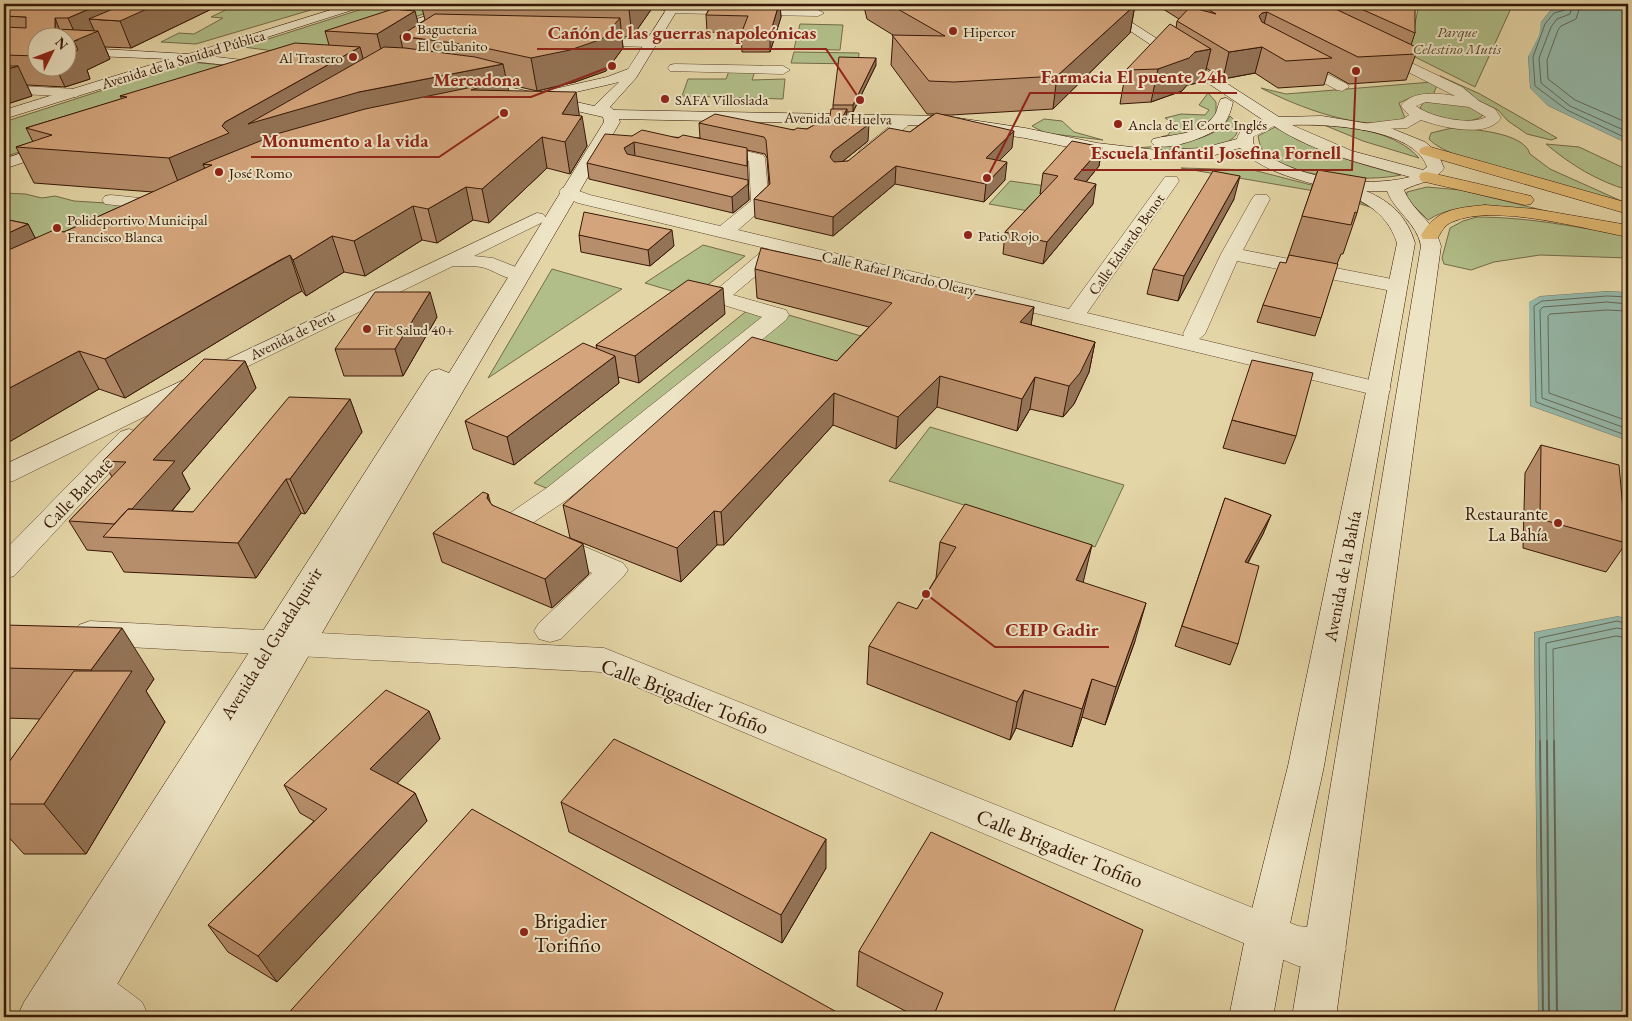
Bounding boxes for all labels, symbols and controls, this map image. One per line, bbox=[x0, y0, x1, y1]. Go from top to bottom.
callout: Cañón de las guerras napoleónicas bbox=[537, 15, 826, 49]
place label: Bagueteria El Cubanito bbox=[417, 19, 488, 55]
text: Cañón de las guerras napoleónicas bbox=[548, 20, 816, 45]
place label: Hipercor bbox=[963, 22, 1016, 41]
park label: Parque Celestino Mutis bbox=[1413, 22, 1502, 58]
street label: Avenida de la Sanidad Pública bbox=[98, 25, 267, 93]
marker: Hipercor bbox=[947, 25, 959, 37]
north arrow bbox=[28, 28, 78, 78]
marker: Bagueteria El Cubanito bbox=[401, 31, 413, 43]
text: N bbox=[51, 33, 73, 54]
place label: Al Trastero bbox=[278, 48, 343, 67]
marker: Al Trastero bbox=[347, 51, 359, 63]
callout: Farmacia El puente 24h bbox=[1030, 59, 1237, 93]
callout: Mercadona bbox=[424, 63, 531, 97]
text: Farmacia El puente 24h bbox=[1041, 64, 1228, 89]
text: Mercadona bbox=[433, 67, 521, 92]
place label: SAFA Villoslada bbox=[675, 90, 768, 109]
marker: SAFA Villoslada bbox=[659, 93, 671, 105]
street label: Avenida de Huelva bbox=[783, 108, 892, 128]
place label: Ancla de El Corte Inglés bbox=[1127, 115, 1267, 134]
marker: Ancla de El Corte Inglés bbox=[1112, 118, 1124, 130]
callout: Monumento a la vida bbox=[251, 123, 439, 157]
text: Monumento a la vida bbox=[261, 128, 429, 153]
callout: Escuela Infantil Josefina Fornell bbox=[1081, 136, 1352, 170]
text: Escuela Infantil Josefina Fornell bbox=[1091, 140, 1342, 165]
place label: José Romo bbox=[227, 163, 292, 182]
marker: José Romo bbox=[213, 166, 225, 178]
street label: Calle Eduardo Benot bbox=[1084, 189, 1168, 299]
place label: Polideportivo Municipal Francisco Blanca bbox=[67, 210, 208, 246]
marker: Polideportivo Municipal Francisco Blanca bbox=[51, 222, 63, 234]
place label: Patio Rojo bbox=[978, 226, 1039, 245]
marker: Patio Rojo bbox=[962, 229, 974, 241]
street label: Calle Rafael Picardo Oleary bbox=[820, 246, 978, 300]
street label: Avenida de Perú bbox=[245, 306, 338, 364]
place label: Fit Salud 40+ bbox=[377, 320, 455, 339]
marker: Fit Salud 40+ bbox=[361, 323, 373, 335]
street label: Calle Barbate bbox=[37, 452, 117, 534]
place label: Restaurante La Bahía bbox=[1465, 502, 1549, 546]
street label: Avenida de la Bahía bbox=[1318, 508, 1366, 644]
marker: Restaurante La Bahía bbox=[1552, 517, 1564, 529]
street label: Avenida del Guadalquivir bbox=[214, 562, 327, 724]
callout: CEIP Gadir bbox=[995, 613, 1109, 647]
text: CEIP Gadir bbox=[1005, 617, 1099, 642]
street label: Calle Brigadier Tofiño bbox=[597, 652, 773, 740]
street label: Calle Brigadier Tofiño bbox=[973, 802, 1147, 894]
place label: Brigadier Torifiño bbox=[534, 907, 607, 958]
marker: Brigadier Torifiño bbox=[518, 926, 530, 938]

